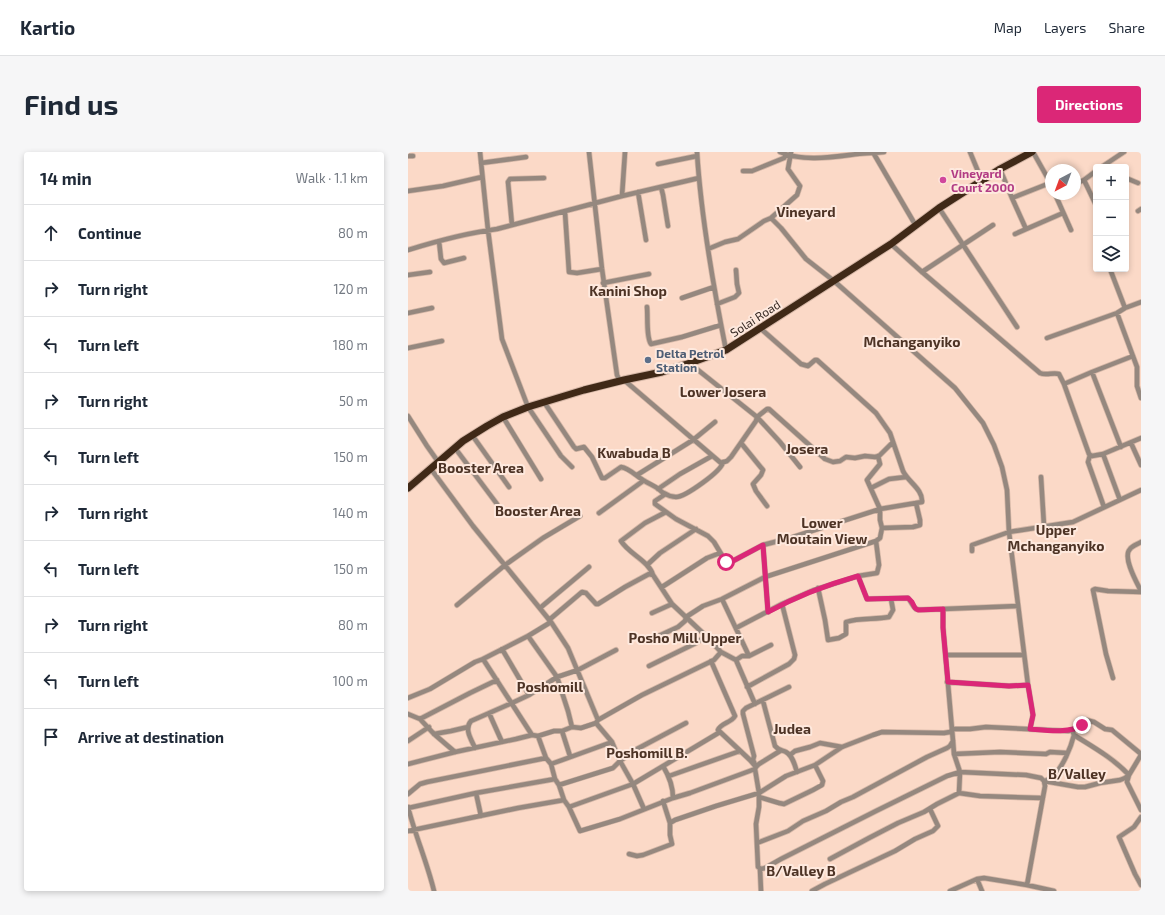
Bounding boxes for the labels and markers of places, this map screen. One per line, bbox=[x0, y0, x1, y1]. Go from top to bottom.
place label: Vineyard Court 2000 bbox=[951, 166, 1015, 194]
marker: Vineyard Court 2000 bbox=[938, 175, 948, 185]
place label: Delta Petrol Station bbox=[656, 346, 724, 374]
marker: Delta Petrol Station bbox=[643, 355, 653, 365]

